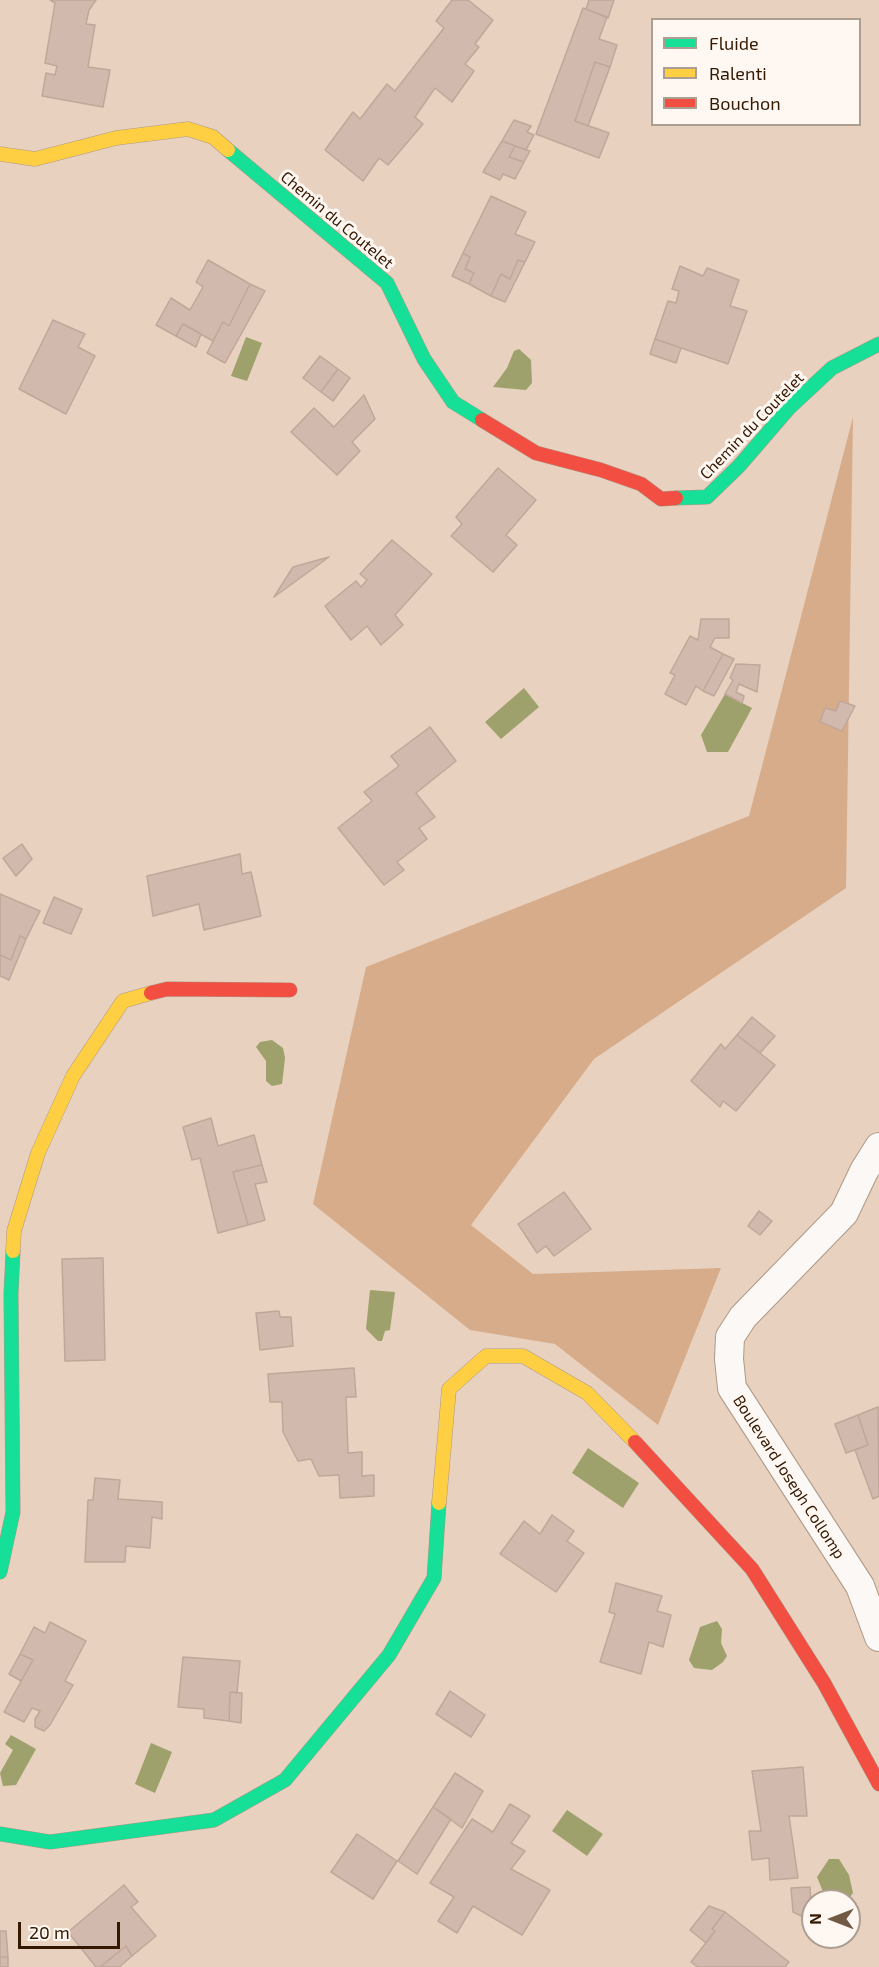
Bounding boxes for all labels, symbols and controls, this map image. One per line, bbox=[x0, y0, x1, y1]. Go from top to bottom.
legend bbox=[651, 18, 861, 126]
text: Fluide bbox=[709, 32, 759, 54]
text: Ralenti bbox=[709, 62, 767, 84]
text: Bouchon bbox=[709, 92, 781, 114]
street label: Chemin du Coutelet bbox=[277, 167, 397, 273]
street label: Chemin du Coutelet bbox=[696, 369, 808, 483]
street label: Boulevard Joseph Collomp bbox=[729, 1392, 849, 1562]
north arrow bbox=[801, 1889, 861, 1949]
scale bar bbox=[21, 1910, 123, 1948]
text: N bbox=[805, 1913, 824, 1925]
text: 20 m bbox=[29, 1921, 70, 1943]

